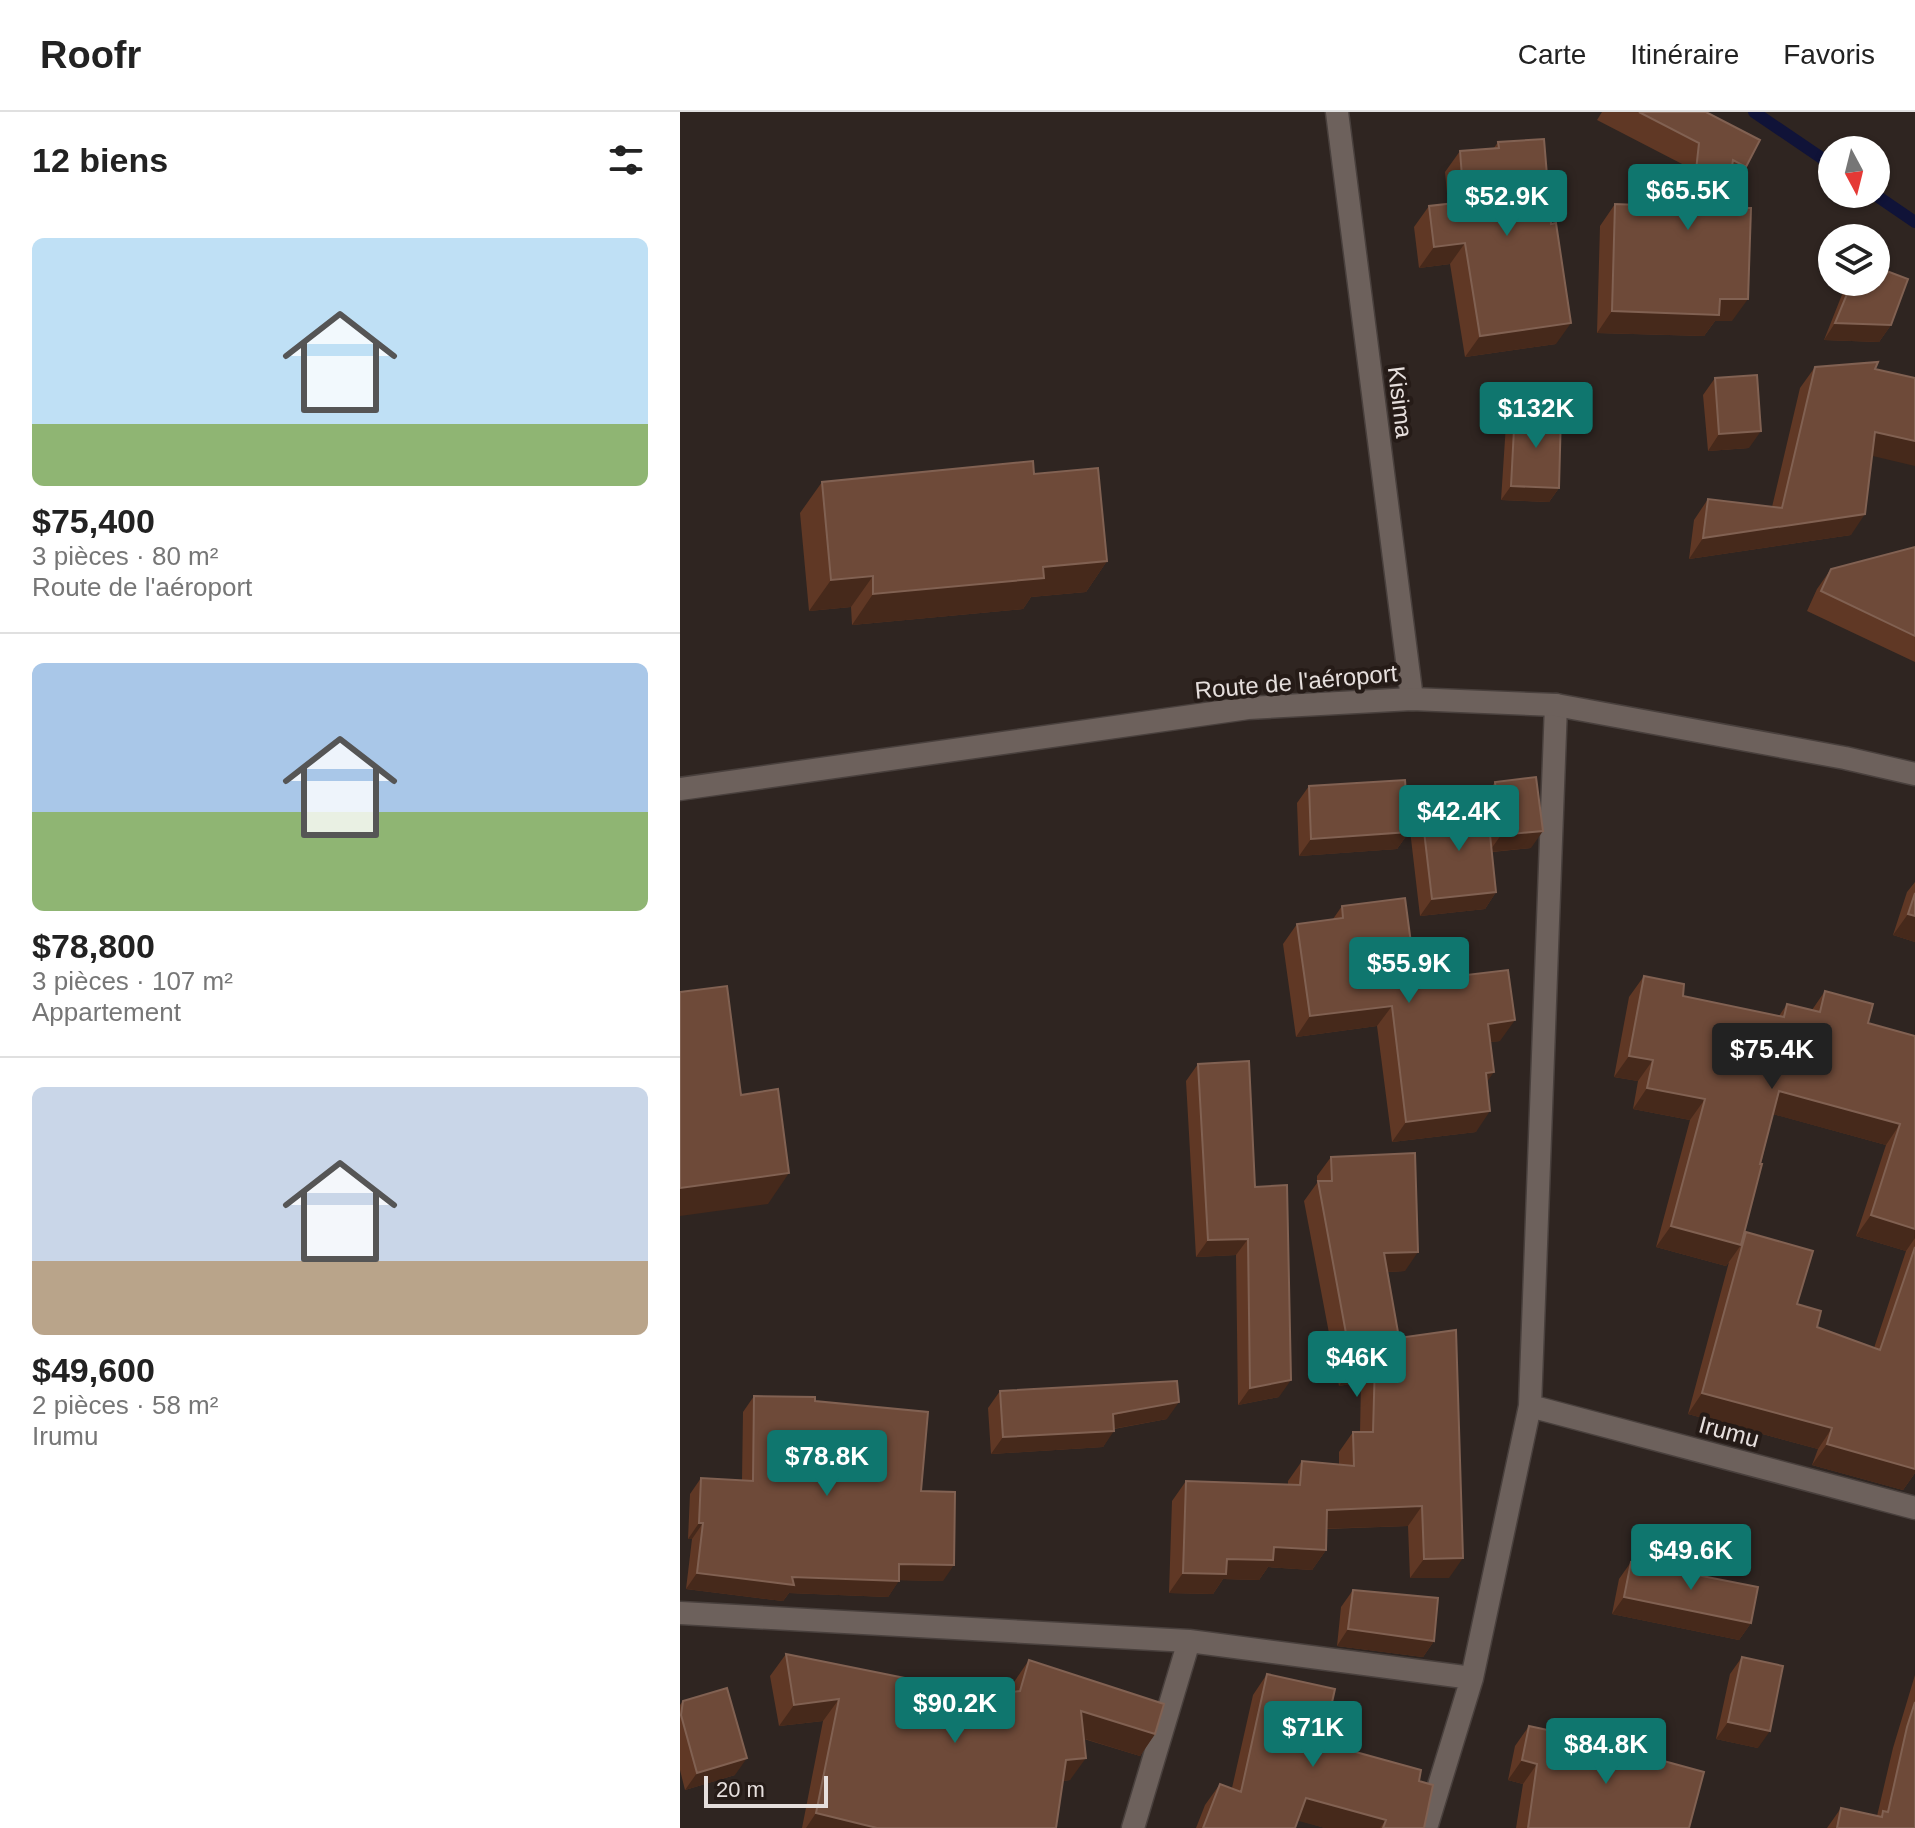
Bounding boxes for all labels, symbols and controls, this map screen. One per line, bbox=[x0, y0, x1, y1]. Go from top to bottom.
text: Roofr bbox=[40, 34, 141, 76]
text: Carte bbox=[1518, 39, 1586, 70]
text: Itinéraire bbox=[1630, 39, 1739, 70]
text: Favoris bbox=[1783, 39, 1875, 70]
north arrow bbox=[1818, 136, 1890, 208]
map controls bbox=[1818, 136, 1890, 296]
icon: filters bbox=[604, 138, 648, 182]
text: 12 biens bbox=[32, 141, 168, 179]
pin: $65.5K bbox=[1623, 164, 1753, 232]
pin: $52.9K bbox=[1442, 170, 1572, 238]
text: $65.5K bbox=[1646, 175, 1730, 205]
text: $52.9K bbox=[1465, 181, 1549, 211]
button: layers bbox=[1818, 224, 1890, 296]
icon: home bbox=[268, 290, 412, 434]
street label: Kisima bbox=[1383, 365, 1418, 440]
pin: $132K bbox=[1480, 382, 1592, 450]
text: $132K bbox=[1498, 393, 1574, 423]
text: $75,400 bbox=[32, 502, 155, 540]
text: 3 pièces · 80 m² bbox=[32, 541, 218, 571]
text: Route de l'aéroport bbox=[32, 572, 252, 602]
street label: Route de l'aéroport bbox=[1193, 659, 1399, 704]
icon: home bbox=[268, 715, 412, 859]
pin: $42.4K bbox=[1394, 785, 1524, 853]
text: $42.4K bbox=[1417, 796, 1501, 826]
text: $78,800 bbox=[32, 927, 155, 965]
pin: $55.9K bbox=[1344, 937, 1474, 1005]
text: $55.9K bbox=[1367, 948, 1451, 978]
text: 3 pièces · 107 m² bbox=[32, 966, 233, 996]
text: Appartement bbox=[32, 997, 181, 1027]
pin: $75.4K bbox=[1707, 1023, 1837, 1091]
text: $75.4K bbox=[1730, 1034, 1814, 1064]
icon: home bbox=[268, 1139, 412, 1283]
pin: $46K bbox=[1310, 1331, 1404, 1399]
text: $46K bbox=[1326, 1342, 1388, 1372]
text: $49,600 bbox=[32, 1351, 155, 1389]
text: 2 pièces · 58 m² bbox=[32, 1390, 218, 1420]
street label: Irumu bbox=[1696, 1411, 1762, 1452]
text: Irumu bbox=[32, 1421, 98, 1451]
pin: $78.8K bbox=[762, 1430, 892, 1498]
text: $78.8K bbox=[785, 1441, 869, 1471]
pin: $49.6K bbox=[1626, 1524, 1756, 1592]
text: $49.6K bbox=[1649, 1535, 1733, 1565]
pin: $90.2K bbox=[890, 1677, 1020, 1745]
text: $90.2K bbox=[913, 1688, 997, 1718]
pin: $71K bbox=[1266, 1701, 1360, 1769]
text: $71K bbox=[1282, 1712, 1344, 1742]
pin: $84.8K bbox=[1541, 1718, 1671, 1786]
text: $84.8K bbox=[1564, 1729, 1648, 1759]
scale bar bbox=[704, 1772, 828, 1808]
text: 20 m bbox=[716, 1777, 765, 1802]

